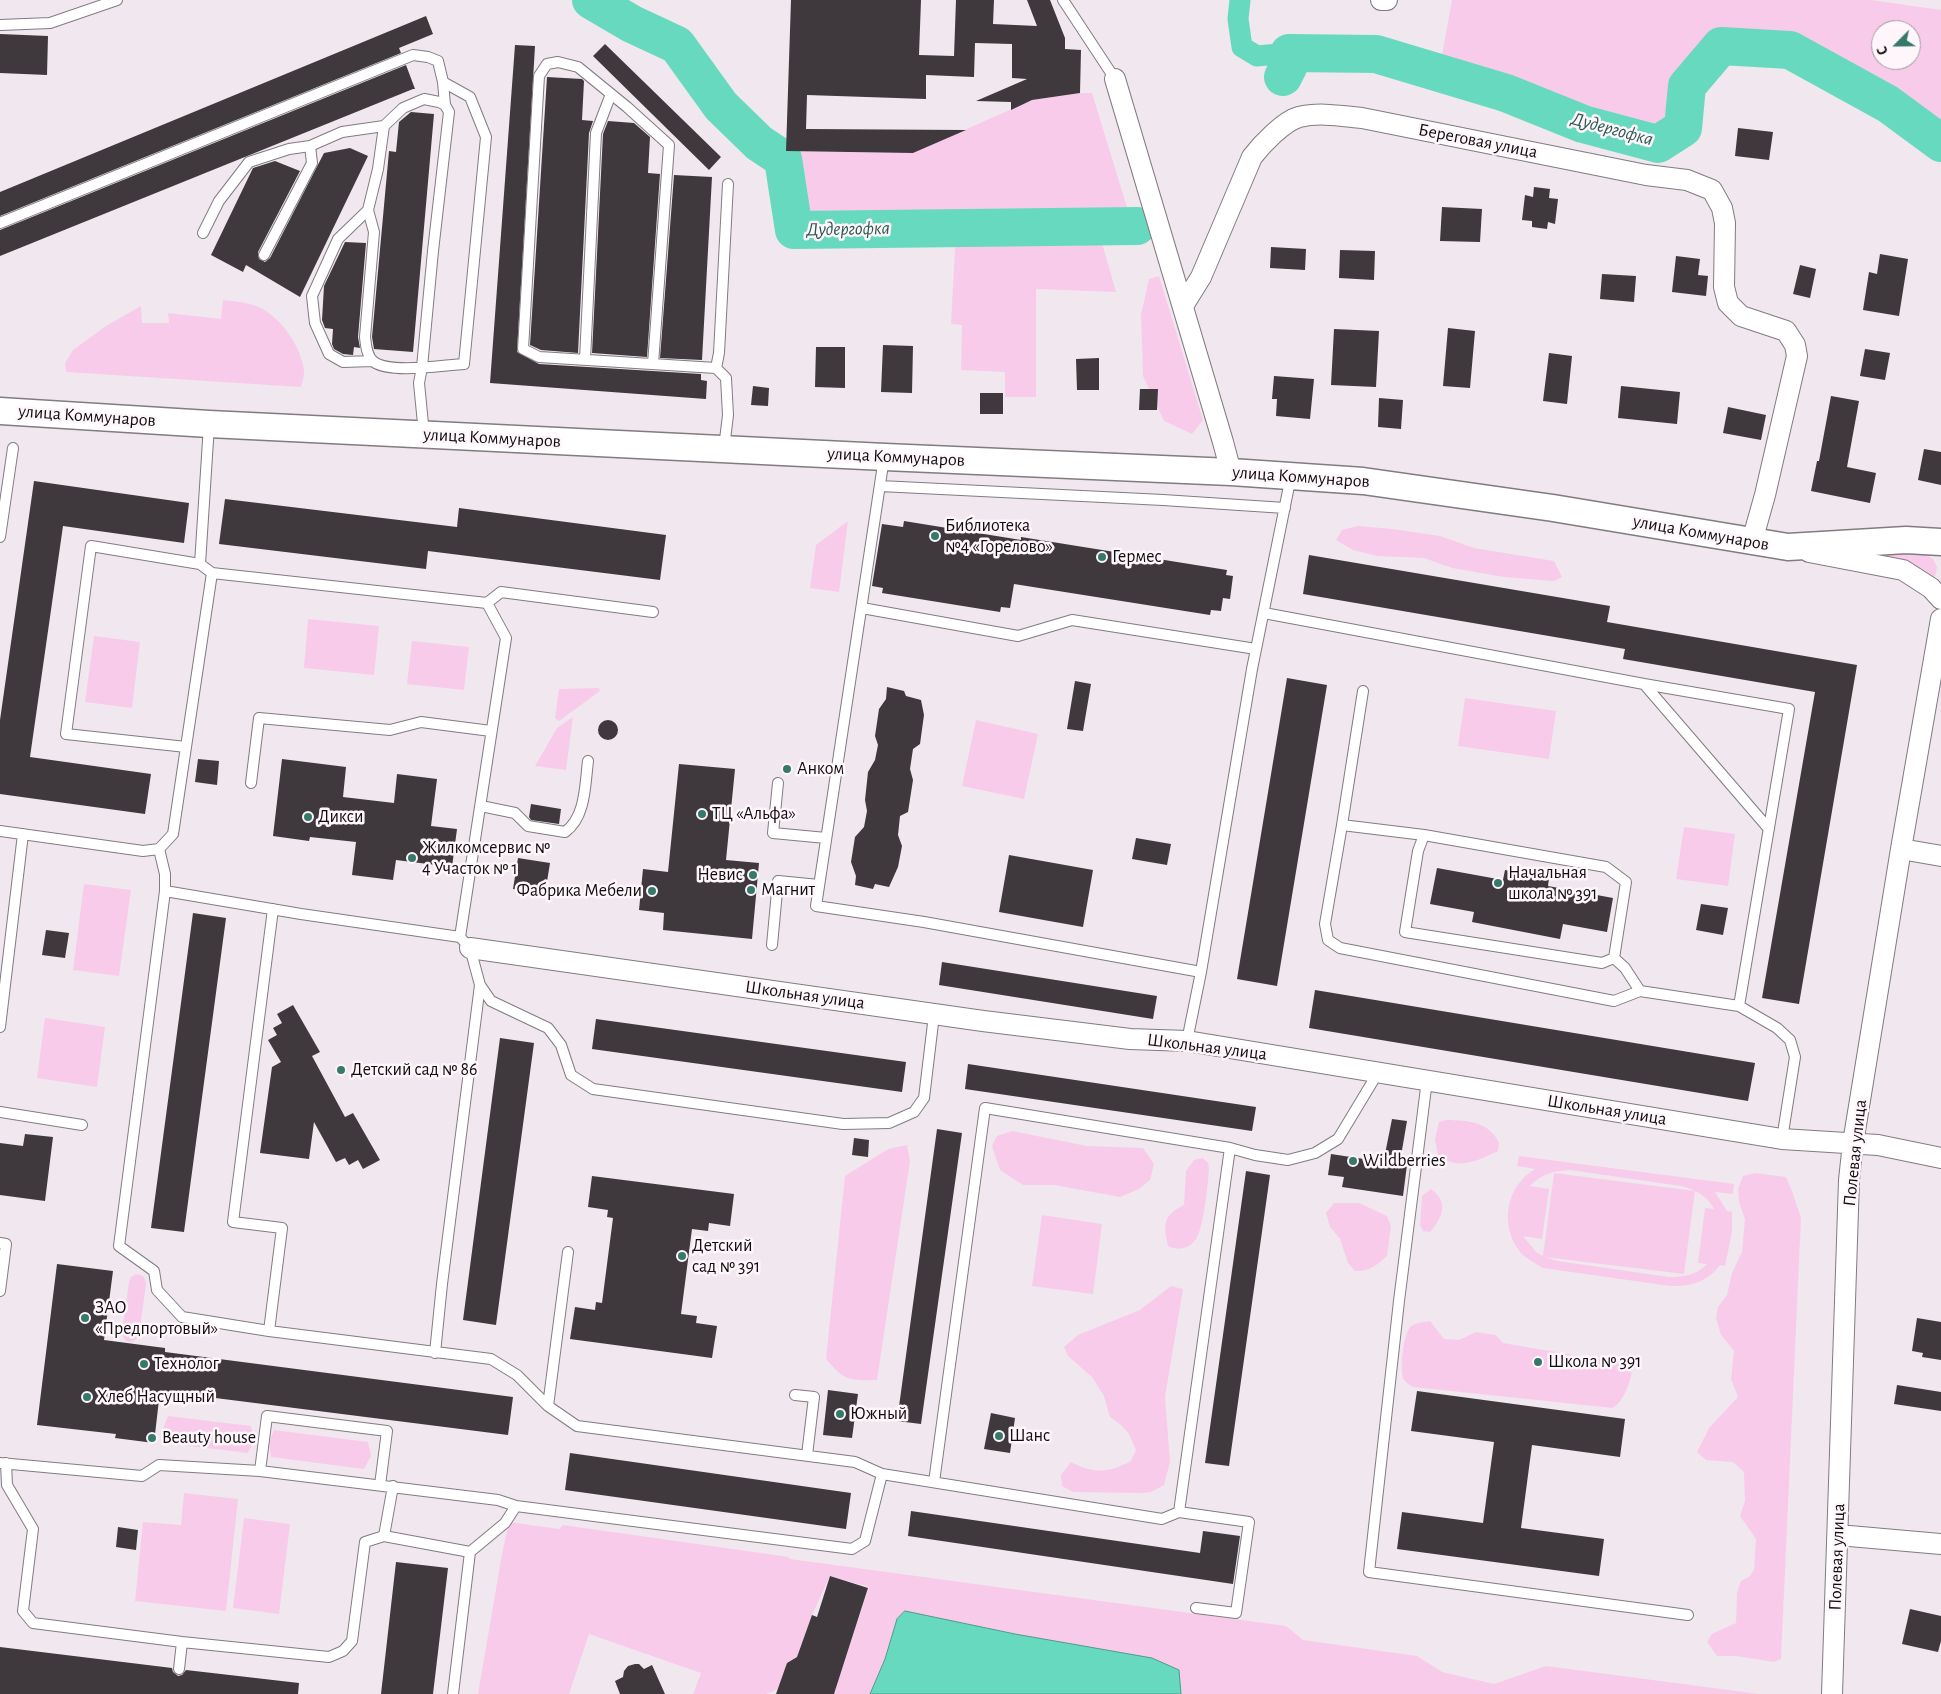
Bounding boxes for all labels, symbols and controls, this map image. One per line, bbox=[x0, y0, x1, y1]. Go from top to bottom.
north arrow bbox=[1871, 20, 1921, 70]
text: С bbox=[1875, 44, 1891, 57]
water label: Дудергофка bbox=[1569, 107, 1655, 151]
street label: Береговая улица bbox=[1417, 119, 1539, 163]
water label: Дудергофка bbox=[806, 217, 890, 241]
street label: улица Коммунаров bbox=[18, 400, 156, 432]
street label: улица Коммунаров bbox=[423, 424, 561, 452]
street label: улица Коммунаров bbox=[827, 443, 965, 471]
street label: улица Коммунаров bbox=[1232, 461, 1370, 493]
street label: улица Коммунаров bbox=[1631, 510, 1771, 556]
place label: Библиотека №4 «Горелово» bbox=[945, 515, 1053, 558]
marker: Библиотека №4 «Горелово» bbox=[929, 530, 941, 542]
place label: Гермес bbox=[1112, 546, 1162, 568]
marker: Гермес bbox=[1096, 551, 1108, 563]
place label: Анком bbox=[797, 758, 844, 780]
marker: Анком bbox=[781, 763, 793, 775]
place label: ТЦ «Альфа» bbox=[712, 803, 796, 825]
place label: Дикси bbox=[318, 806, 363, 828]
marker: ТЦ «Альфа» bbox=[696, 808, 708, 820]
marker: Дикси bbox=[302, 811, 314, 823]
place label: Жилкомсервис № 4 Участок № 1 bbox=[422, 837, 550, 880]
marker: Жилкомсервис № 4 Участок № 1 bbox=[406, 852, 418, 864]
place label: Начальная школа № 391 bbox=[1508, 862, 1597, 904]
place label: Невис bbox=[697, 864, 743, 886]
marker: Невис bbox=[747, 869, 759, 881]
marker: Начальная школа № 391 bbox=[1492, 877, 1504, 889]
place label: Магнит bbox=[761, 879, 815, 901]
place label: Фабрика Мебели bbox=[516, 880, 642, 902]
marker: Магнит bbox=[745, 884, 757, 896]
marker: Фабрика Мебели bbox=[646, 885, 658, 897]
street label: Школьная улица bbox=[744, 976, 866, 1014]
street label: Школьная улица bbox=[1146, 1029, 1268, 1065]
place label: Детский сад № 86 bbox=[351, 1059, 478, 1081]
marker: Детский сад № 86 bbox=[335, 1064, 347, 1076]
street label: Школьная улица bbox=[1546, 1090, 1668, 1130]
street label: Полевая улица bbox=[1839, 1098, 1871, 1208]
place label: Wildberries bbox=[1363, 1150, 1446, 1172]
marker: Wildberries bbox=[1347, 1155, 1359, 1167]
place label: Детский сад № 391 bbox=[692, 1235, 760, 1278]
marker: Детский сад № 391 bbox=[676, 1250, 688, 1262]
place label: ЗАО «Предпортовый» bbox=[95, 1297, 218, 1340]
marker: ЗАО «Предпортовый» bbox=[79, 1312, 91, 1324]
place label: Школа № 391 bbox=[1548, 1351, 1641, 1373]
place label: Технолог bbox=[154, 1353, 219, 1375]
marker: Школа № 391 bbox=[1532, 1356, 1544, 1368]
marker: Технолог bbox=[138, 1358, 150, 1370]
place label: Хлеб Насущный bbox=[97, 1386, 215, 1408]
marker: Хлеб Насущный bbox=[81, 1391, 93, 1403]
place label: Южный bbox=[850, 1403, 907, 1425]
marker: Южный bbox=[834, 1408, 846, 1420]
place label: Шанс bbox=[1009, 1425, 1050, 1447]
place label: Beauty house bbox=[162, 1427, 256, 1449]
marker: Шанс bbox=[993, 1430, 1005, 1442]
marker: Beauty house bbox=[146, 1432, 158, 1444]
street label: Полевая улица bbox=[1824, 1503, 1850, 1611]

